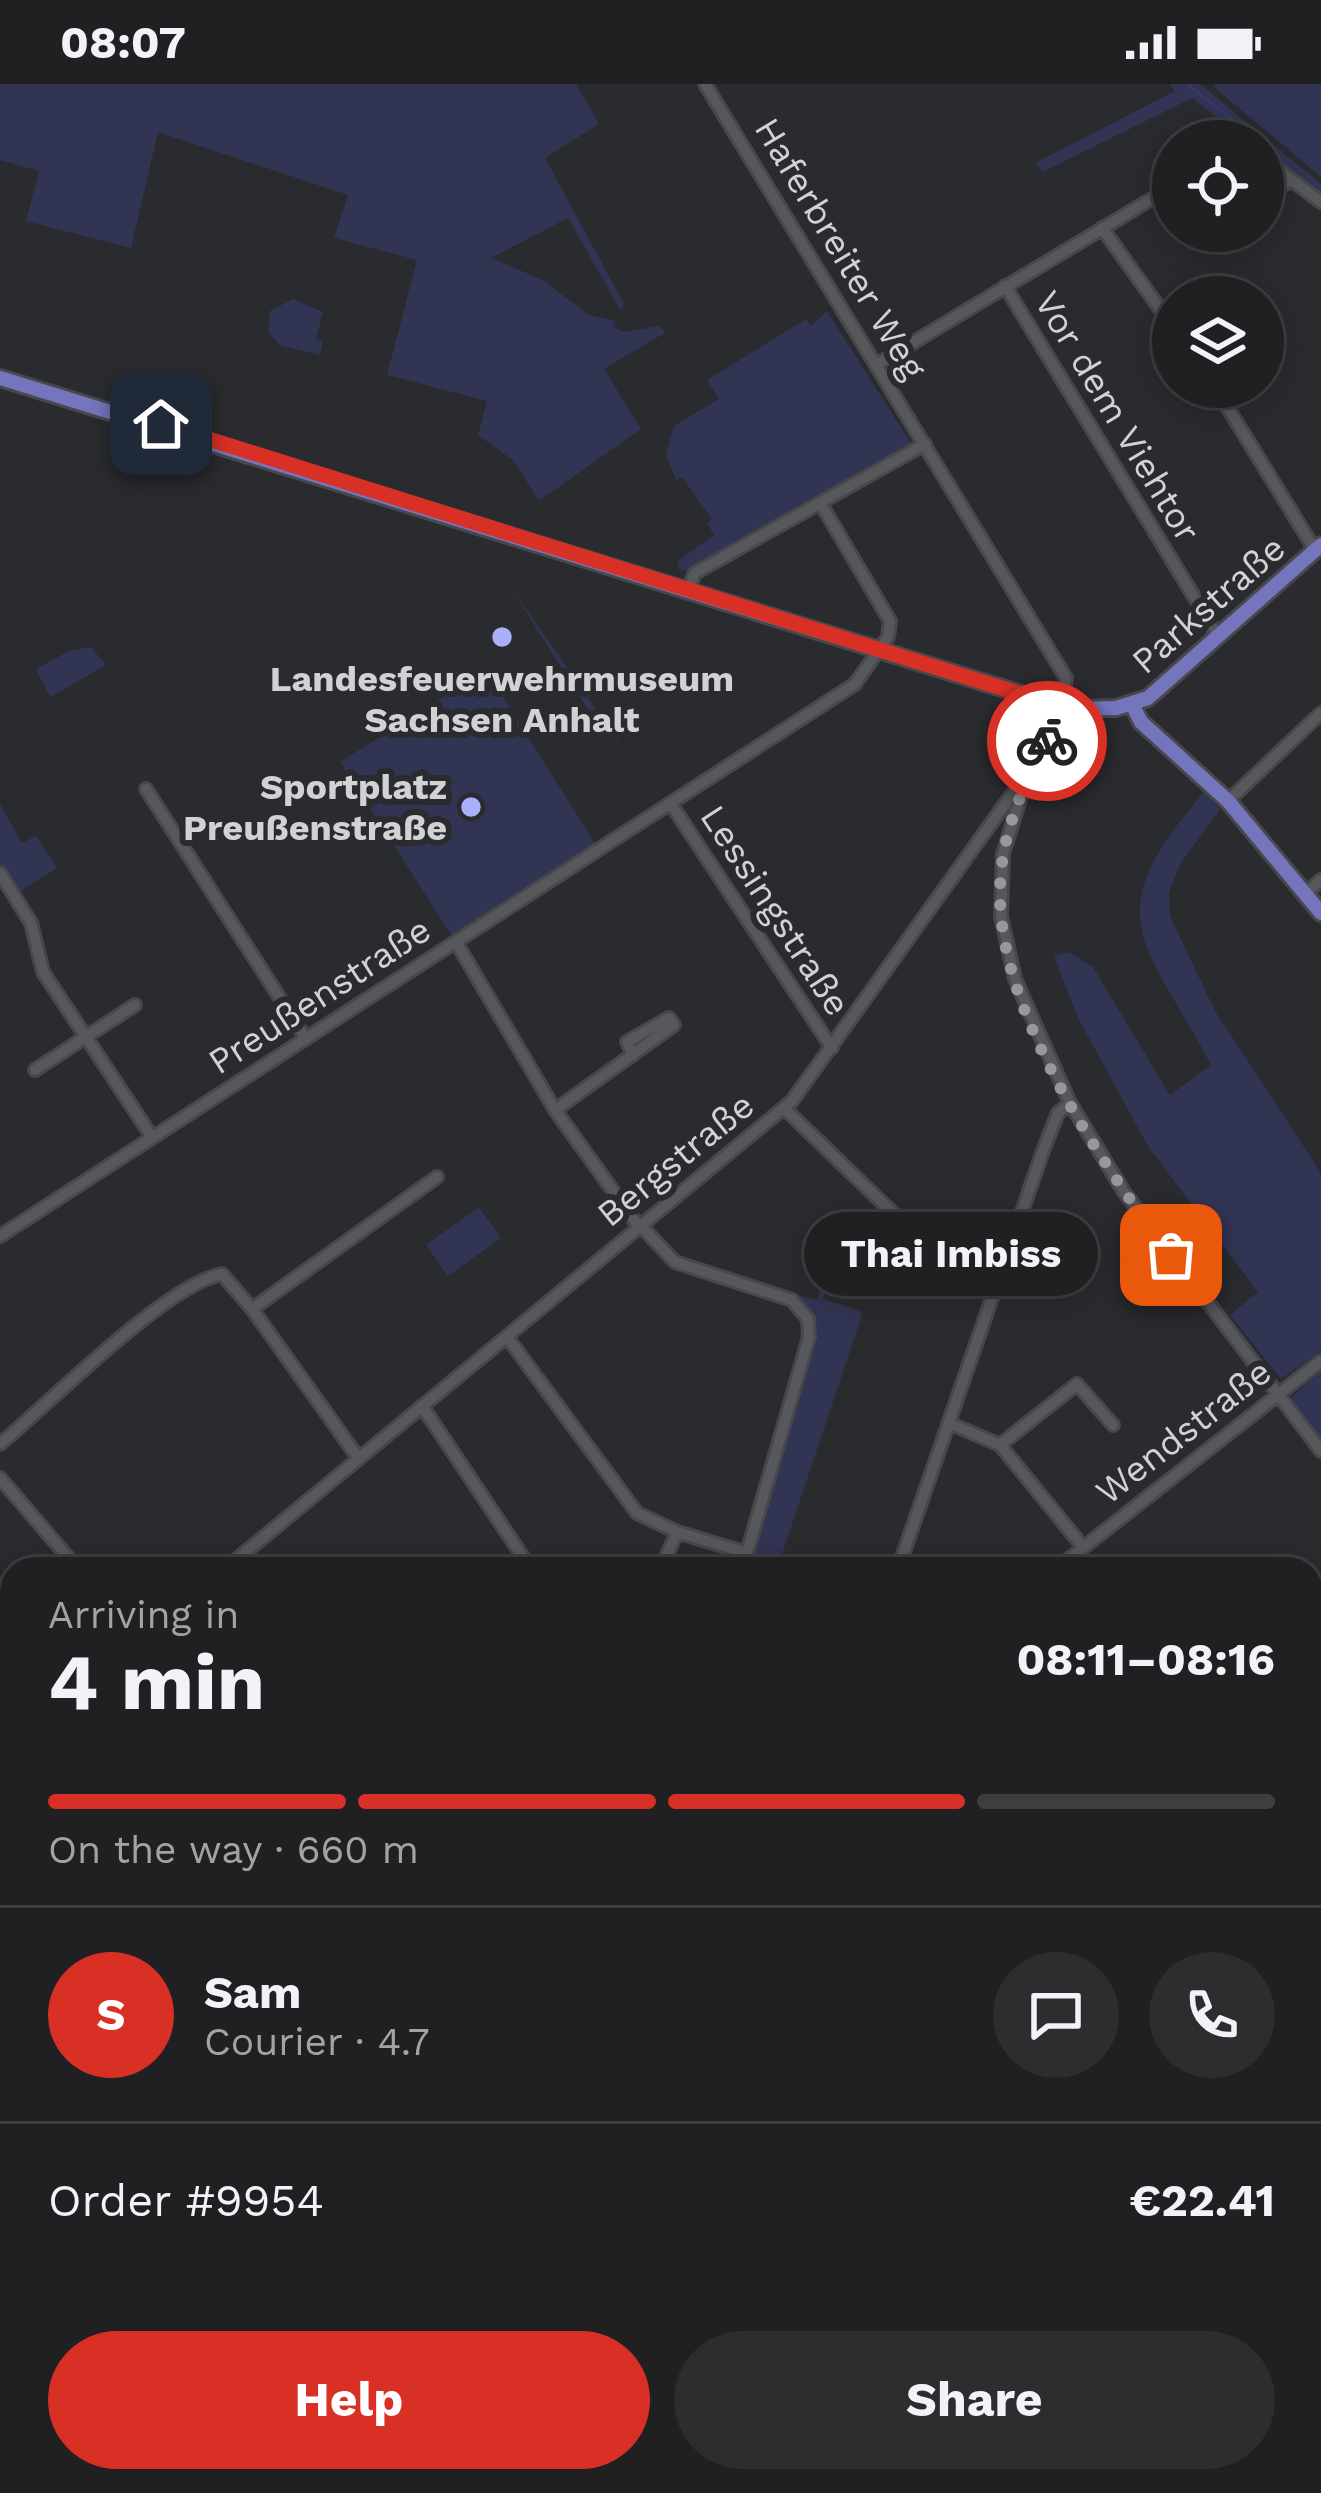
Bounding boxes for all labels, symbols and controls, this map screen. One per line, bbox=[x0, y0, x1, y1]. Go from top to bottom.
text: 08:07 bbox=[60, 16, 186, 69]
street label: Haferbreiter Weg bbox=[746, 110, 935, 387]
map controls bbox=[1152, 120, 1284, 408]
button: locate bbox=[1152, 120, 1284, 252]
button: layers bbox=[1152, 276, 1284, 408]
street label: Vor dem Viehtor bbox=[1026, 283, 1209, 550]
pin bbox=[110, 373, 212, 475]
icon: home bbox=[128, 391, 194, 457]
street label: Parkstraße bbox=[1124, 527, 1294, 682]
marker: Landesfeuerwehrmuseum Sachsen Anhalt bbox=[489, 624, 515, 650]
place label: Landesfeuerwehrmuseum Sachsen Anhalt bbox=[270, 658, 734, 741]
courier bbox=[987, 681, 1107, 801]
icon: bike bbox=[1014, 708, 1080, 774]
place label: Sportplatz Preußenstraße bbox=[183, 766, 447, 849]
marker: Sportplatz Preußenstraße bbox=[458, 794, 484, 820]
street label: Lessingstraße bbox=[692, 797, 859, 1024]
street label: Preußenstraße bbox=[201, 909, 438, 1083]
street label: Bergstraße bbox=[589, 1084, 762, 1236]
pin bbox=[1120, 1204, 1222, 1306]
callout: Thai Imbiss bbox=[805, 1213, 1099, 1297]
icon: bag bbox=[1138, 1222, 1204, 1288]
text: Thai Imbiss bbox=[841, 1231, 1061, 1276]
street label: Wendstraße bbox=[1088, 1350, 1280, 1513]
text: Arriving in bbox=[48, 1592, 239, 1637]
text: 08:11–08:16 bbox=[1016, 1633, 1275, 1686]
text: 4 min bbox=[48, 1636, 265, 1728]
text: On the way · 660 m bbox=[48, 1827, 419, 1872]
button: chat bbox=[993, 1952, 1119, 2078]
button: phone bbox=[1149, 1952, 1275, 2078]
text: Sam bbox=[204, 1966, 301, 2019]
text: S bbox=[96, 1988, 126, 2041]
text: Courier · 4.7 bbox=[204, 2019, 430, 2064]
text: Order #9954 bbox=[48, 2174, 324, 2227]
text: €22.41 bbox=[1130, 2174, 1275, 2227]
button: Help bbox=[48, 2331, 650, 2469]
button: Share bbox=[674, 2331, 1275, 2469]

